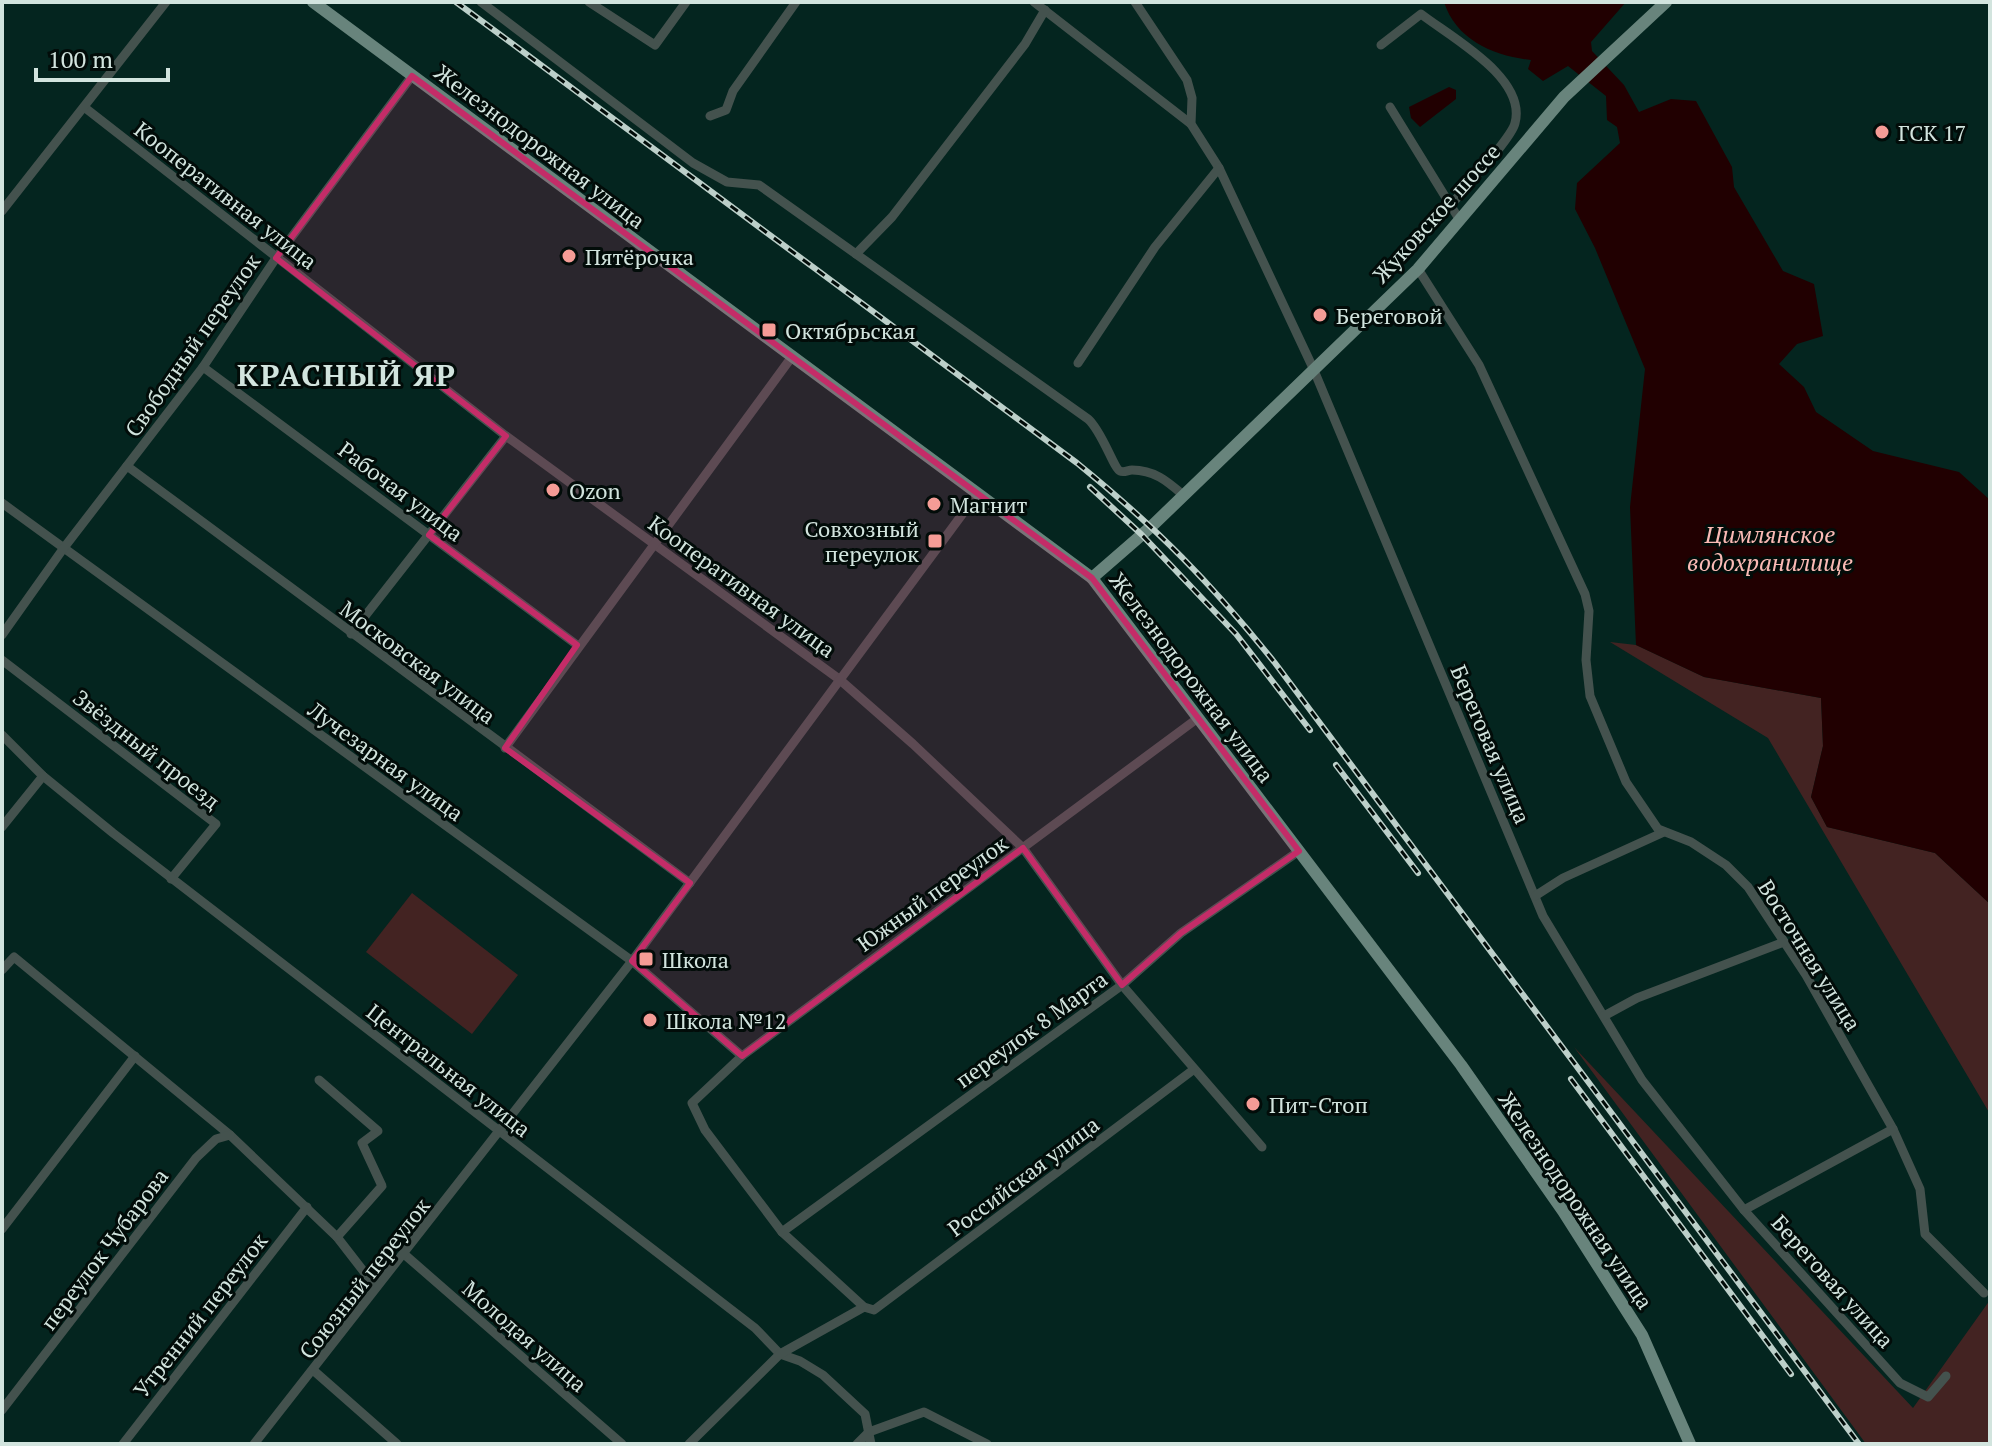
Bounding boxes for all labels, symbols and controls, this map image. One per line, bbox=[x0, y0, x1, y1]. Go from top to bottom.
scale bar bbox=[36, 32, 168, 82]
text: 100 m bbox=[48, 43, 113, 75]
street label: Железнодорожная улица bbox=[429, 57, 651, 235]
street label: Кооперативная улица bbox=[129, 115, 323, 275]
place label: ГСК 17 bbox=[1898, 118, 1966, 147]
marker: ГСК 17 bbox=[1873, 123, 1891, 141]
street label: Жуковское шоссе bbox=[1366, 137, 1506, 289]
place label: Пятёрочка bbox=[585, 242, 694, 271]
marker: Пятёрочка bbox=[560, 247, 578, 265]
street label: Свободный переулок bbox=[118, 248, 266, 442]
place label: Береговой bbox=[1336, 301, 1443, 330]
marker: Береговой bbox=[1311, 306, 1329, 324]
place label: Октябрьская bbox=[785, 316, 915, 345]
marker: Октябрьская bbox=[760, 321, 778, 339]
district label: КРАСНЫЙ ЯР bbox=[237, 355, 457, 395]
street label: Рабочая улица bbox=[333, 435, 469, 547]
place label: Ozon bbox=[569, 476, 621, 505]
marker: Ozon bbox=[544, 481, 562, 499]
place label: Магнит bbox=[950, 490, 1028, 519]
marker: Магнит bbox=[925, 495, 943, 513]
street label: Кооперативная улица bbox=[643, 508, 841, 664]
place label: Совхозный переулок bbox=[804, 514, 919, 568]
water label: Цимлянское водохранилище bbox=[1687, 518, 1853, 578]
marker: Совхозный переулок bbox=[926, 532, 944, 550]
street label: Железнодорожная улица bbox=[1103, 566, 1281, 788]
street label: Московская улица bbox=[334, 594, 502, 730]
street label: Береговая улица bbox=[1444, 660, 1538, 828]
street label: Звёздный проезд bbox=[68, 683, 226, 815]
street label: Лучезарная улица bbox=[302, 694, 469, 827]
street label: Южный переулок bbox=[851, 828, 1013, 958]
street label: Восточная улица bbox=[1752, 874, 1868, 1036]
place label: Школа bbox=[662, 945, 729, 974]
marker: Школа bbox=[637, 950, 655, 968]
street label: переулок 8 Марта bbox=[949, 964, 1113, 1094]
street label: Центральная улица bbox=[361, 997, 537, 1143]
place label: Школа №12 bbox=[666, 1006, 786, 1035]
marker: Школа №12 bbox=[641, 1011, 659, 1029]
street label: Железнодорожная улица bbox=[1492, 1086, 1660, 1314]
place label: Пит-Стоп bbox=[1269, 1090, 1368, 1119]
marker: Пит-Стоп bbox=[1244, 1095, 1262, 1113]
street label: Российская улица bbox=[941, 1109, 1105, 1243]
street label: переулок Чубарова bbox=[34, 1162, 174, 1336]
street label: Союзный переулок bbox=[292, 1192, 436, 1364]
street label: Береговая улица bbox=[1765, 1208, 1901, 1354]
street label: Утренний переулок bbox=[127, 1227, 273, 1403]
street label: Молодая улица bbox=[457, 1274, 593, 1398]

